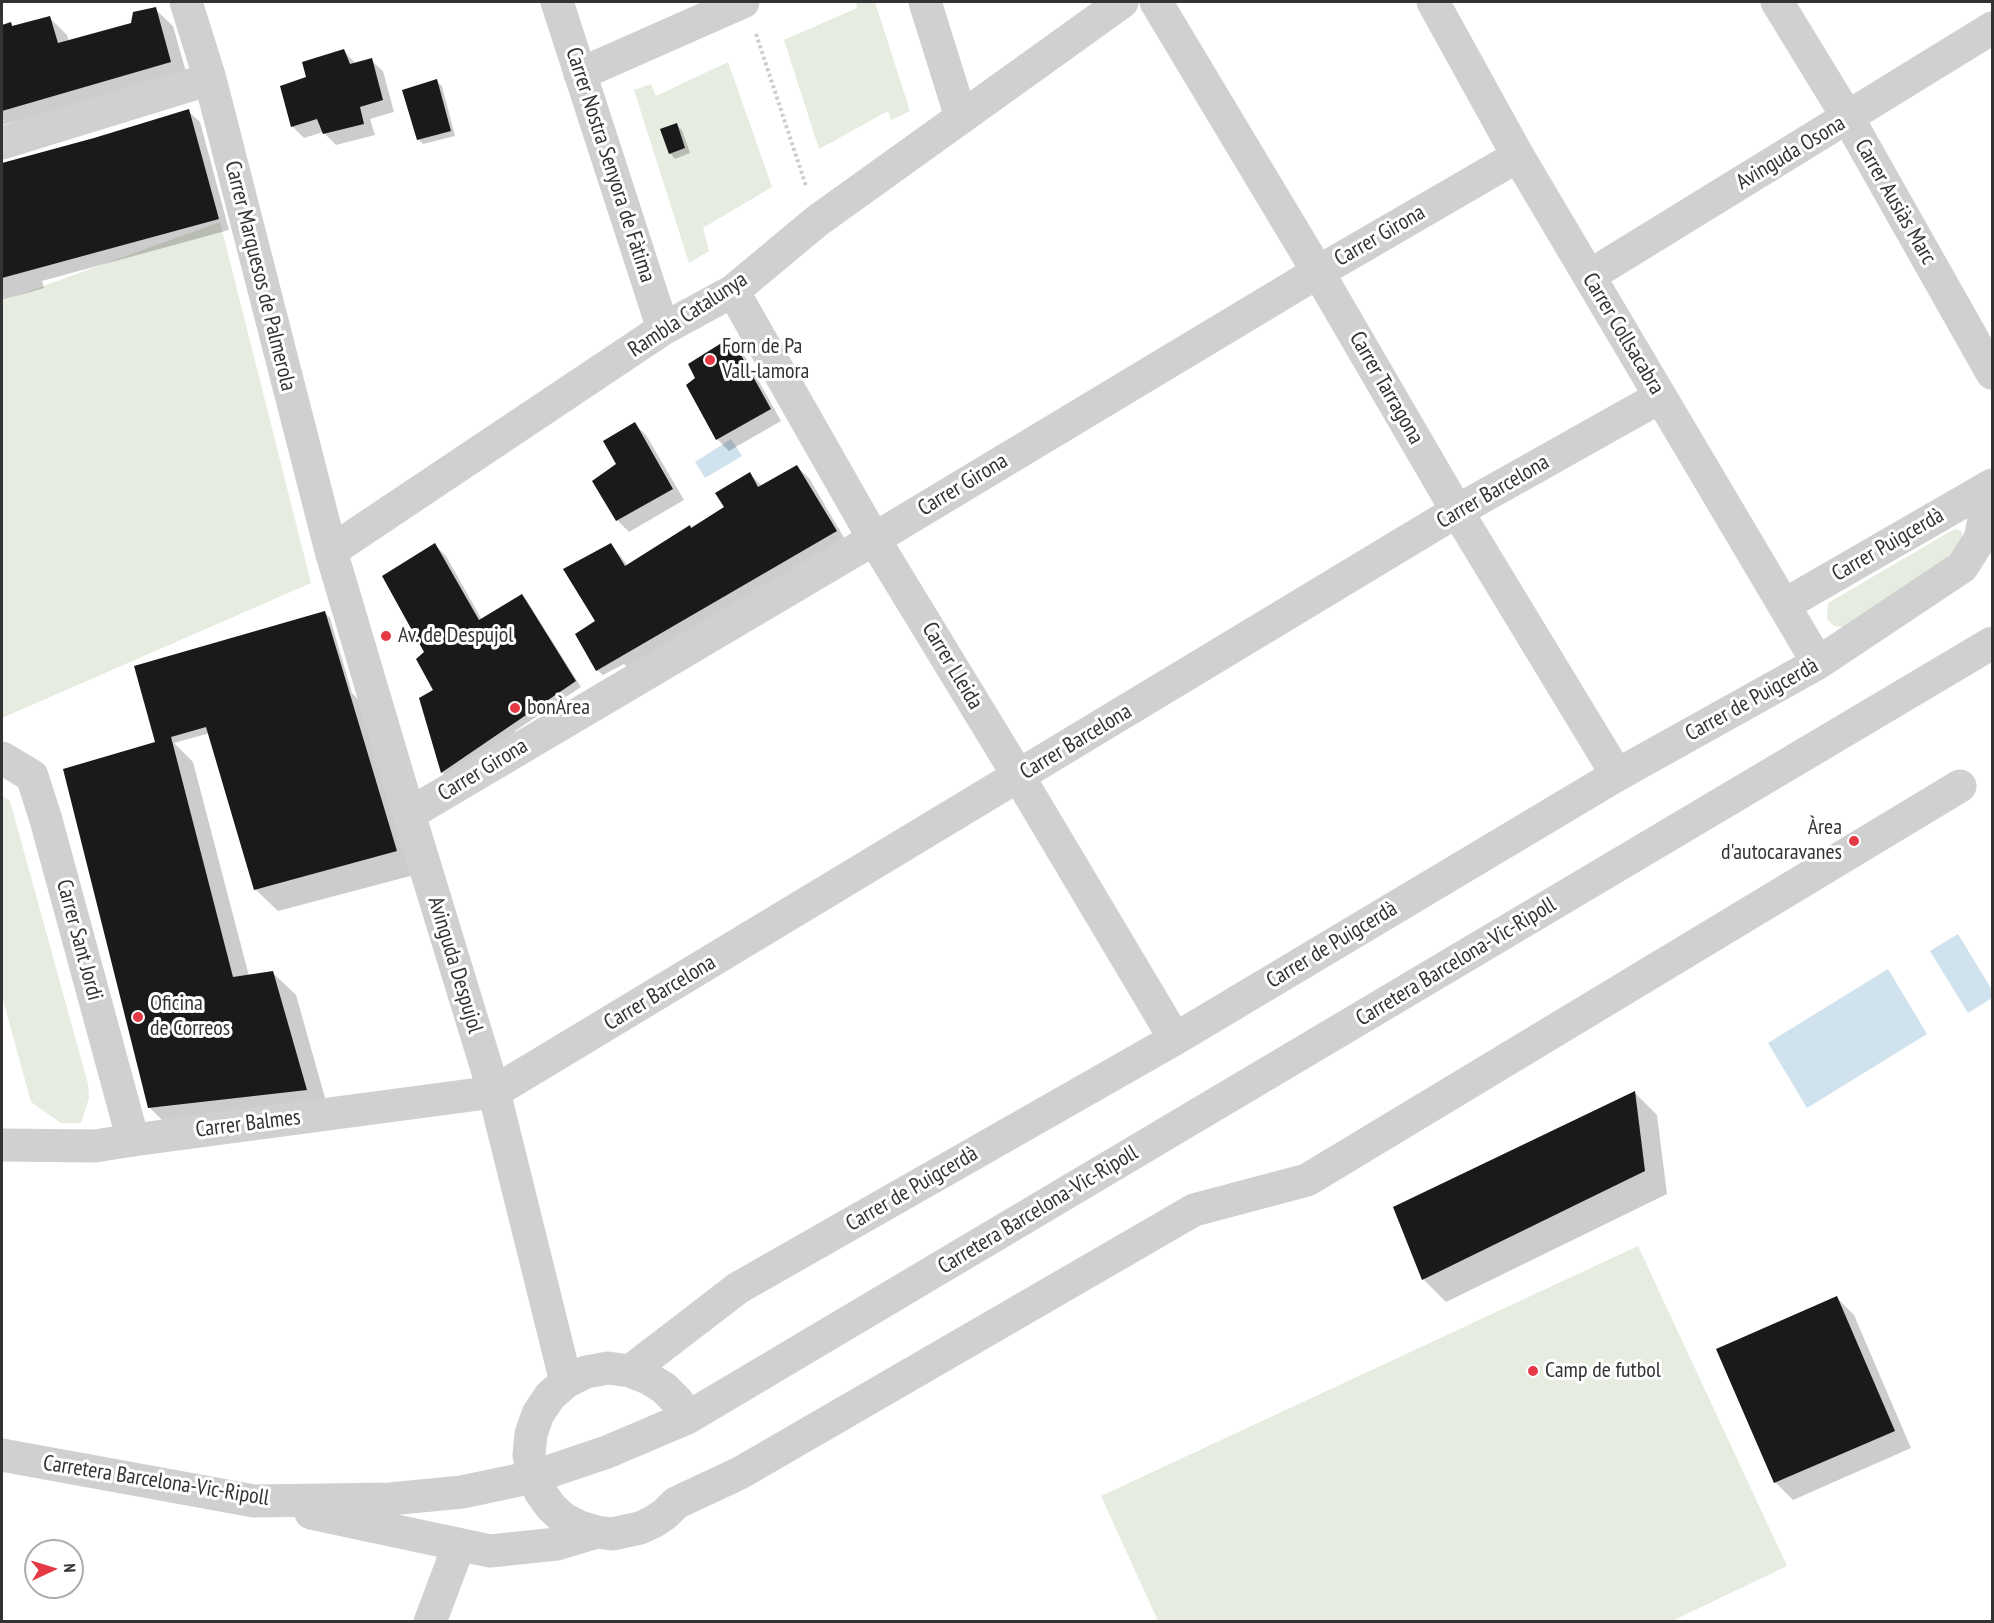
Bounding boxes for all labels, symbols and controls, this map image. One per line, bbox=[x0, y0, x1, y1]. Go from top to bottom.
street label: Carrer Nostra Senyora de Fàtima bbox=[560, 44, 660, 286]
street label: Avinguda Osona bbox=[1732, 110, 1850, 196]
street label: Carrer Ausiàs Marc bbox=[1849, 135, 1941, 269]
street label: Carrer Marquesos de Palmerola bbox=[219, 158, 301, 394]
street label: Carrer Girona bbox=[1330, 200, 1430, 272]
street label: Rambla Catalunya bbox=[624, 267, 752, 363]
street label: Carrer Collsacabra bbox=[1576, 269, 1670, 399]
street label: Carrer Tarragona bbox=[1343, 327, 1429, 449]
place label: Forn de Pa Vall-lamora bbox=[722, 334, 809, 386]
marker: Forn de Pa Vall-lamora bbox=[703, 353, 717, 367]
street label: Carrer Girona bbox=[913, 448, 1013, 522]
street label: Carrer Barcelona bbox=[1432, 449, 1554, 535]
street label: Carrer Puigcerdà bbox=[1828, 502, 1948, 588]
street label: Carrer Lleida bbox=[916, 618, 988, 714]
place label: Av. de Despujol bbox=[398, 623, 513, 649]
marker: Av. de Despujol bbox=[379, 629, 393, 643]
street label: Carrer de Puigcerdà bbox=[1681, 653, 1823, 747]
place label: bonÀrea bbox=[527, 695, 590, 721]
street label: Carrer Barcelona bbox=[1016, 698, 1136, 786]
marker: bonÀrea bbox=[508, 701, 522, 715]
street label: Carrer Girona bbox=[433, 733, 533, 807]
place label: Àrea d'autocaravanes bbox=[1721, 815, 1842, 866]
marker: Àrea d'autocaravanes bbox=[1847, 834, 1861, 848]
street label: Carrer Sant Jordi bbox=[50, 877, 108, 1003]
street label: Carretera Barcelona-Vic-Ripoll bbox=[1351, 892, 1561, 1032]
street label: Avinguda Despujol bbox=[422, 894, 488, 1036]
street label: Carrer de Puigcerdà bbox=[1262, 896, 1402, 994]
street label: Carrer Barcelona bbox=[600, 949, 720, 1037]
place label: Oficina de Correos bbox=[150, 991, 230, 1042]
marker: Oficina de Correos bbox=[131, 1010, 145, 1024]
street label: Carrer Balmes bbox=[194, 1104, 302, 1144]
street label: Carretera Barcelona-Vic-Ripoll bbox=[933, 1140, 1143, 1280]
street label: Carrer de Puigcerdà bbox=[841, 1141, 983, 1237]
place label: Camp de futbol bbox=[1545, 1358, 1661, 1384]
marker: Camp de futbol bbox=[1526, 1364, 1540, 1378]
street label: Carretera Barcelona-Vic-Ripoll bbox=[41, 1450, 271, 1512]
north arrow bbox=[24, 1539, 84, 1599]
text: N bbox=[60, 1563, 80, 1573]

